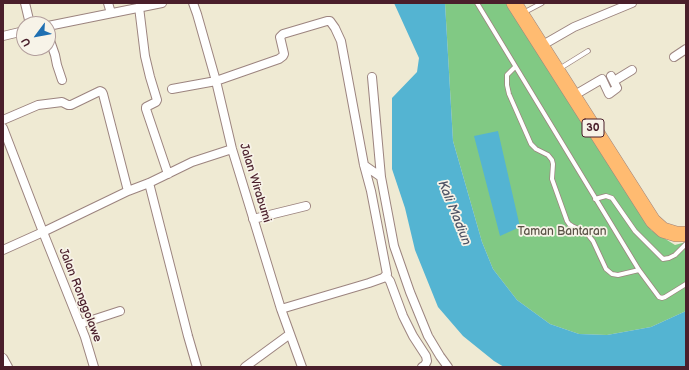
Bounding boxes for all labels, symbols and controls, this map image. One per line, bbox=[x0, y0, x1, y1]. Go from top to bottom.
north arrow bbox=[16, 16, 56, 56]
text: U bbox=[19, 35, 34, 49]
road number: 30 bbox=[582, 119, 604, 137]
street label: Jalan Wirabumi bbox=[236, 142, 274, 224]
water label: Kali Madiun bbox=[434, 178, 474, 248]
park label: Taman Bantaran bbox=[517, 225, 607, 239]
street label: Jalan Ronggolawe bbox=[55, 246, 105, 344]

